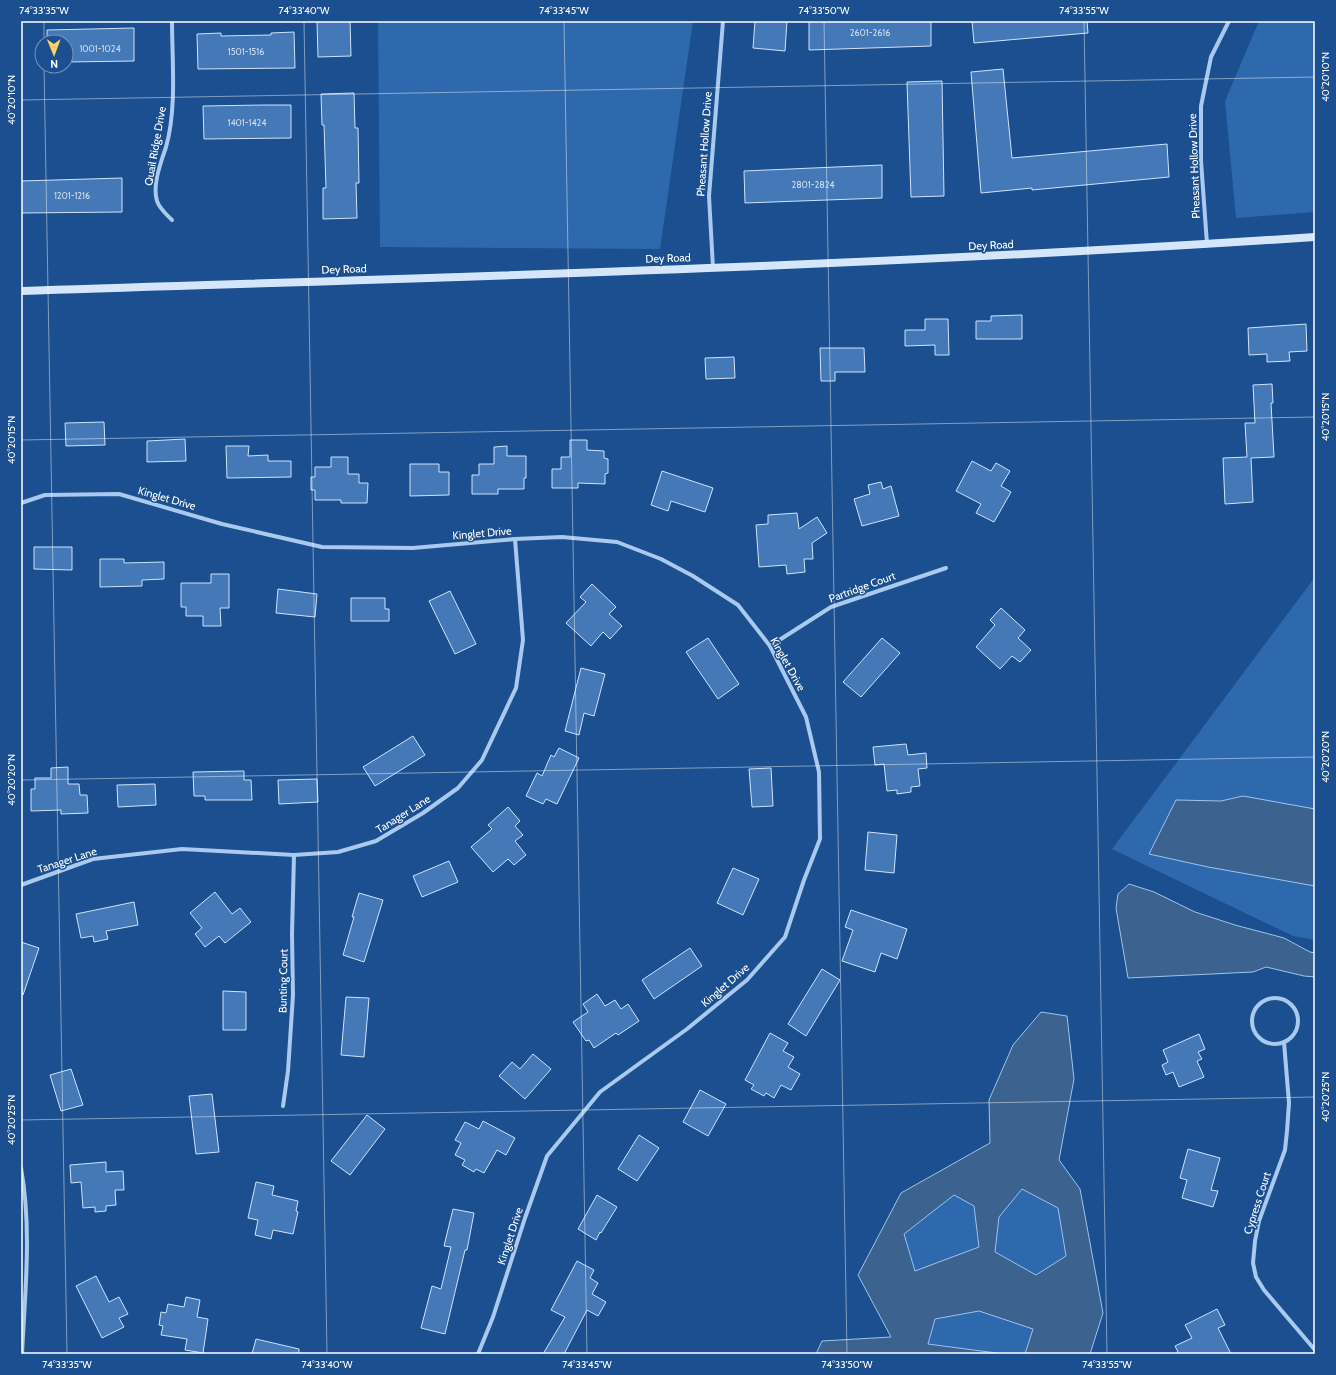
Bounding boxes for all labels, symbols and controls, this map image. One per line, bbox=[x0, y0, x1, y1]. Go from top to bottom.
text: 74°33'35"W bbox=[19, 4, 69, 17]
text: 74°33'40"W bbox=[278, 4, 330, 17]
text: 74°33'45"W bbox=[539, 4, 589, 17]
text: 74°33'50"W bbox=[799, 4, 850, 17]
text: 74°33'55"W bbox=[1059, 4, 1109, 17]
house number: 2601-2616 bbox=[850, 27, 890, 38]
north arrow bbox=[34, 34, 74, 74]
house number: 1001-1024 bbox=[79, 43, 121, 54]
house number: 1501-1516 bbox=[228, 46, 264, 57]
text: 40°20'10"N bbox=[1319, 52, 1332, 102]
text: N bbox=[50, 57, 58, 71]
text: 40°20'10"N bbox=[5, 75, 18, 125]
street label: Pheasant Hollow Drive bbox=[693, 91, 715, 197]
street label: Quail Ridge Drive bbox=[141, 105, 169, 187]
street label: Pheasant Hollow Drive bbox=[1185, 113, 1203, 219]
house number: 1401-1424 bbox=[227, 117, 267, 128]
house number: 2801-2824 bbox=[791, 179, 835, 190]
house number: 1201-1216 bbox=[54, 190, 90, 201]
street label: Dey Road bbox=[968, 237, 1014, 253]
street label: Dey Road bbox=[645, 250, 691, 266]
street label: Dey Road bbox=[321, 261, 367, 277]
text: 40°20'15"N bbox=[1319, 393, 1332, 441]
text: 40°20'15"N bbox=[5, 416, 18, 464]
street label: Kinglet Drive bbox=[136, 483, 198, 513]
street label: Kinglet Drive bbox=[452, 523, 513, 543]
street label: Partridge Court bbox=[827, 568, 897, 606]
street label: Kinglet Drive bbox=[767, 635, 809, 694]
text: 40°20'20"N bbox=[1319, 731, 1332, 783]
text: 40°20'20"N bbox=[5, 754, 18, 806]
street label: Tanager Lane bbox=[373, 792, 433, 836]
street label: Tanager Lane bbox=[36, 844, 99, 876]
street label: Bunting Court bbox=[275, 949, 291, 1013]
street label: Kinglet Drive bbox=[698, 960, 752, 1010]
text: 40°20'25"N bbox=[1319, 1072, 1332, 1122]
text: 40°20'25"N bbox=[5, 1095, 18, 1145]
street label: Cypress Court bbox=[1240, 1170, 1274, 1236]
street label: Kinglet Drive bbox=[494, 1205, 526, 1266]
text: 74°33'35"W bbox=[42, 1358, 92, 1371]
text: 74°33'40"W bbox=[301, 1358, 353, 1371]
text: 74°33'45"W bbox=[562, 1358, 612, 1371]
text: 74°33'50"W bbox=[822, 1358, 873, 1371]
text: 74°33'55"W bbox=[1082, 1358, 1132, 1371]

